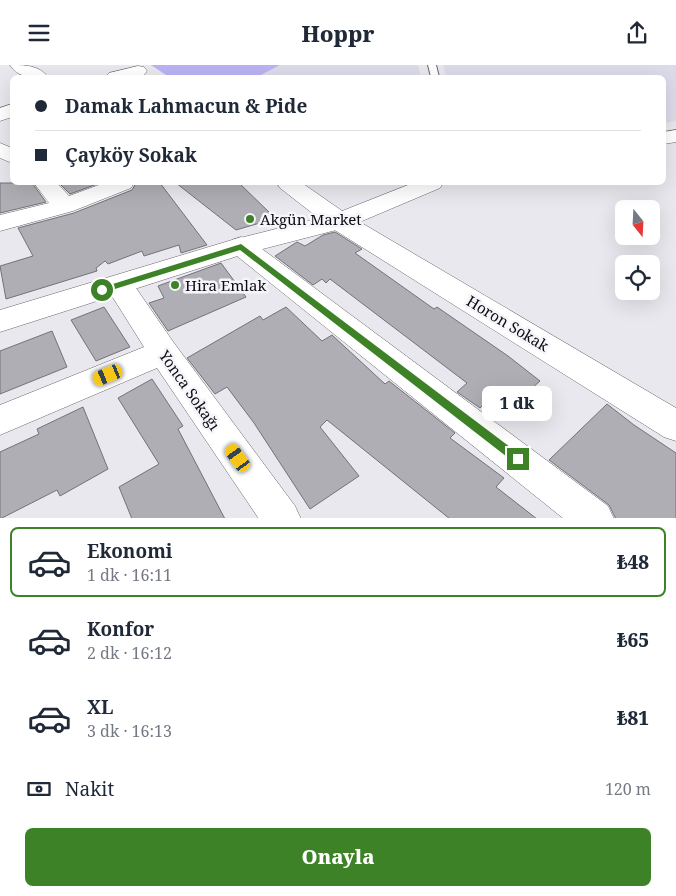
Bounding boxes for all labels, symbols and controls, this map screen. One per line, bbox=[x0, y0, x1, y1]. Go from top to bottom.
text: Hoppr bbox=[302, 18, 374, 48]
icon: menu bbox=[25, 19, 53, 47]
icon: share bbox=[623, 19, 651, 47]
text: Damak Lahmacun & Pide bbox=[65, 93, 307, 119]
text: Çayköy Sokak bbox=[65, 142, 197, 168]
north arrow bbox=[615, 200, 660, 245]
map controls bbox=[615, 200, 660, 300]
place label: Akgün Market bbox=[260, 209, 362, 229]
marker: Akgün Market bbox=[244, 213, 256, 225]
button: locate bbox=[615, 255, 660, 300]
place label: Hira Emlak bbox=[185, 275, 266, 295]
route start bbox=[91, 279, 113, 301]
marker: Hira Emlak bbox=[169, 279, 181, 291]
street label: Horon Sokak bbox=[463, 291, 553, 356]
street label: Yonca Sokağı bbox=[154, 345, 225, 434]
car bbox=[91, 362, 124, 388]
callout: 1 dk bbox=[483, 387, 553, 421]
text: 1 dk bbox=[500, 392, 534, 414]
car bbox=[223, 441, 252, 475]
route end bbox=[507, 448, 529, 470]
text: Ekonomi bbox=[87, 538, 173, 564]
icon: car bbox=[27, 540, 72, 585]
text: ₺48 bbox=[617, 549, 649, 575]
text: 1 dk · 16:11 bbox=[87, 564, 172, 586]
text: Konfor bbox=[87, 616, 154, 642]
icon: car bbox=[27, 618, 72, 663]
text: ₺65 bbox=[617, 627, 649, 653]
text: 2 dk · 16:12 bbox=[87, 642, 172, 664]
text: XL bbox=[87, 694, 113, 720]
icon: car bbox=[27, 696, 72, 741]
text: ₺81 bbox=[617, 705, 649, 731]
text: 3 dk · 16:13 bbox=[87, 720, 172, 742]
icon: cash bbox=[25, 775, 53, 803]
text: Nakit bbox=[65, 776, 114, 802]
text: 120 m bbox=[605, 778, 651, 800]
button: Onayla bbox=[25, 828, 651, 886]

